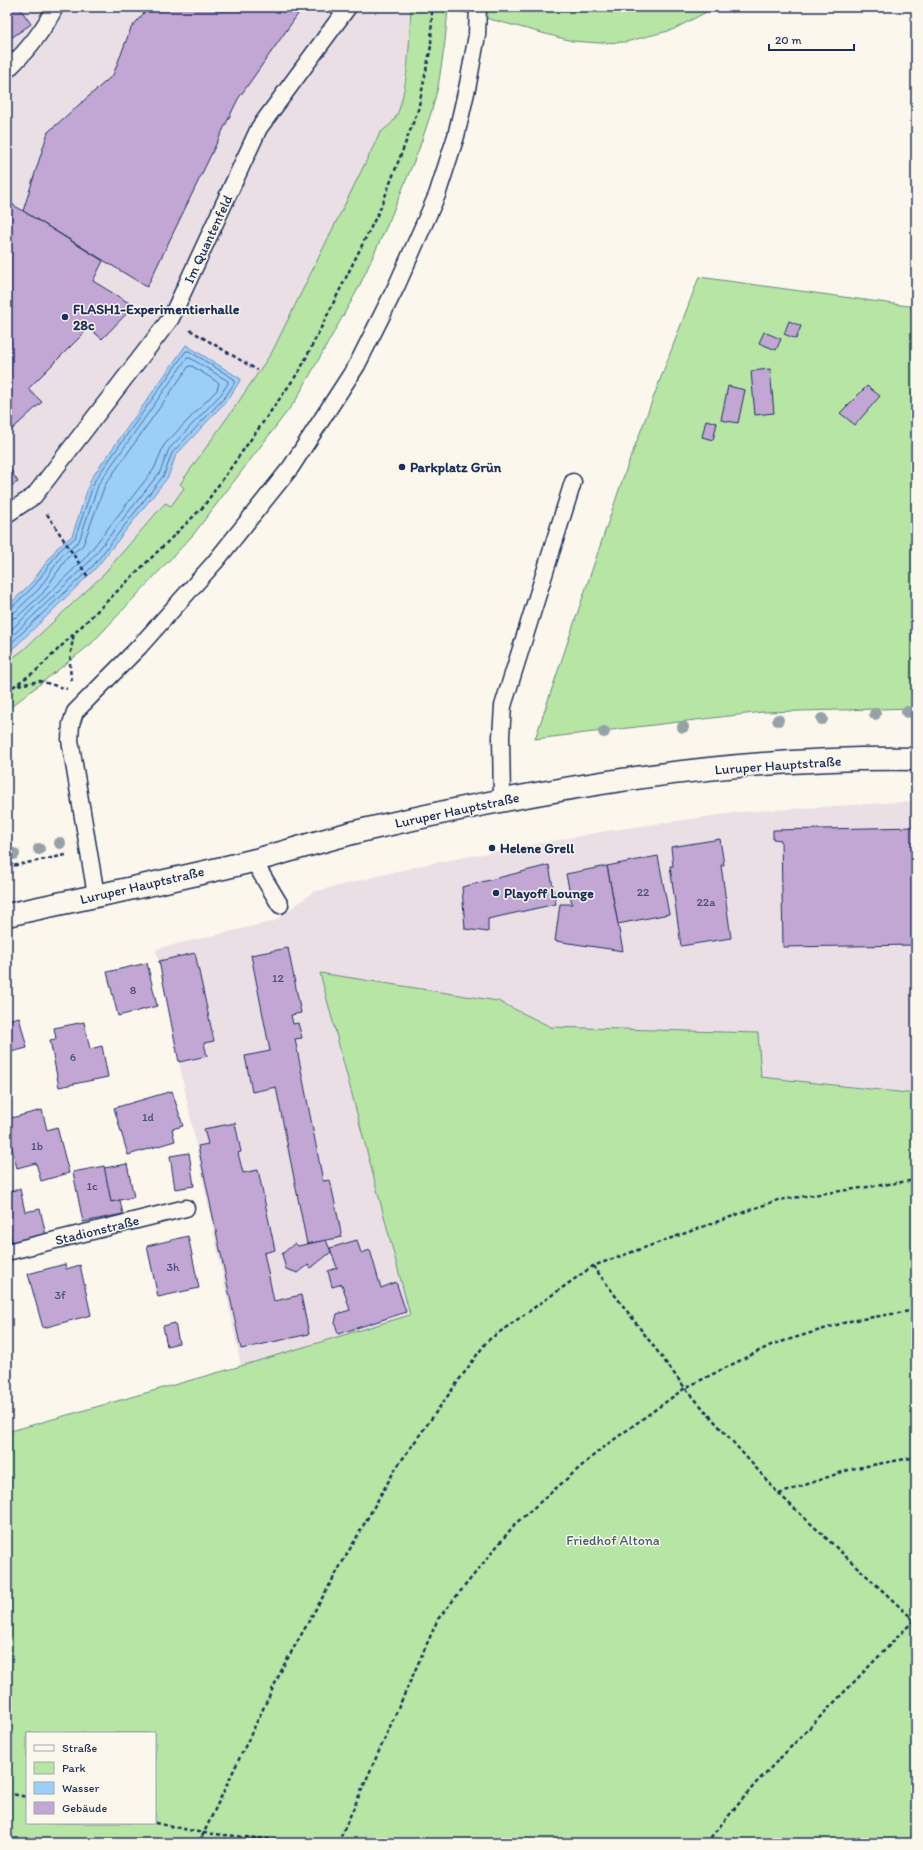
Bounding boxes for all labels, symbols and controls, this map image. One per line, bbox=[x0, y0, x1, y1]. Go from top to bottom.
scale bar bbox=[769, 26, 854, 52]
text: 20 m bbox=[775, 33, 802, 47]
street label: Im Quantenfeld bbox=[180, 192, 237, 286]
place label: FLASH1-Experimentierhalle 28c bbox=[73, 301, 240, 334]
marker: FLASH1-Experimentierhalle 28c bbox=[60, 312, 70, 322]
place label: Parkplatz Grün bbox=[410, 459, 502, 476]
marker: Parkplatz Grün bbox=[397, 462, 407, 472]
street label: Luruper Hauptstraße bbox=[714, 753, 842, 778]
street label: Luruper Hauptstraße bbox=[393, 789, 521, 832]
place label: Helene Grell bbox=[500, 840, 575, 857]
marker: Helene Grell bbox=[487, 843, 497, 853]
street label: Luruper Hauptstraße bbox=[78, 863, 206, 908]
place label: Playoff Lounge bbox=[504, 885, 594, 902]
house number: 22 bbox=[637, 885, 650, 899]
marker: Playoff Lounge bbox=[491, 888, 501, 898]
house number: 22a bbox=[697, 895, 716, 909]
house number: 12 bbox=[272, 971, 285, 985]
house number: 8 bbox=[130, 983, 137, 997]
house number: 6 bbox=[70, 1050, 76, 1064]
house number: 1d bbox=[142, 1110, 154, 1124]
house number: 1b bbox=[31, 1139, 43, 1153]
house number: 1c bbox=[86, 1179, 98, 1193]
street label: Stadionstraße bbox=[53, 1212, 141, 1249]
house number: 3h bbox=[167, 1260, 180, 1274]
house number: 3f bbox=[54, 1288, 66, 1302]
park label: Friedhof Altona bbox=[566, 1532, 660, 1549]
legend bbox=[26, 1732, 156, 1824]
text: Straße bbox=[62, 1741, 97, 1755]
text: Park bbox=[62, 1761, 86, 1775]
text: Wasser bbox=[62, 1781, 99, 1795]
text: Gebäude bbox=[62, 1801, 107, 1815]

